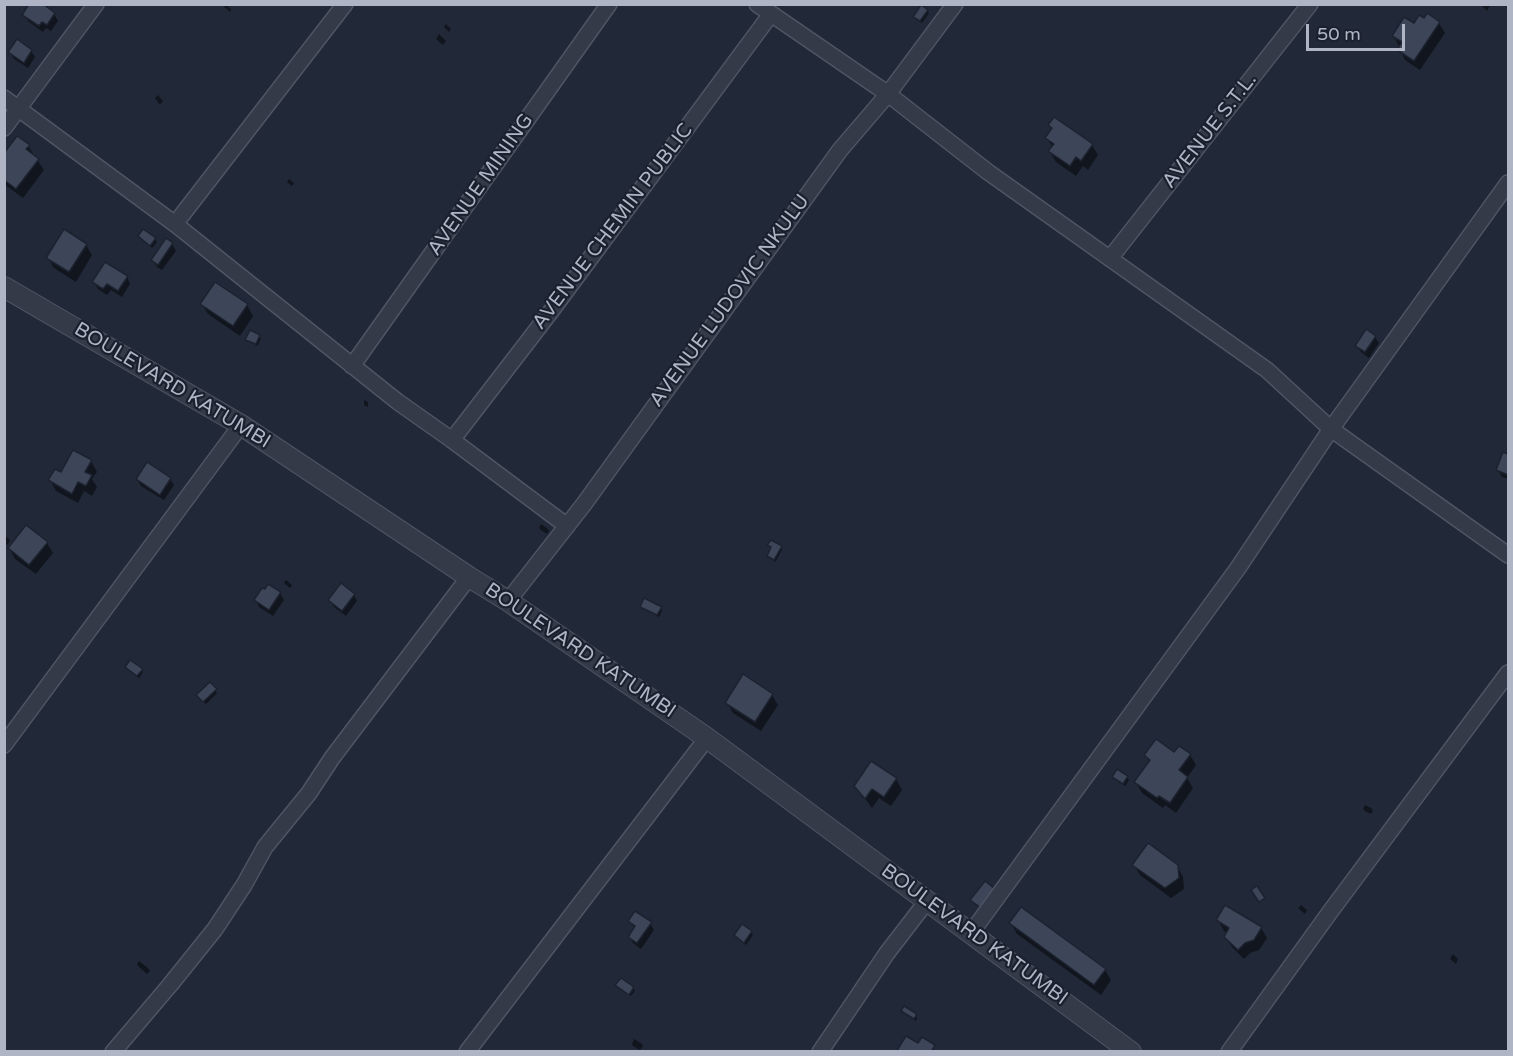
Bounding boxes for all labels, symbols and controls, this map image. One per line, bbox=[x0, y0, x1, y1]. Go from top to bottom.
scale bar bbox=[1309, 12, 1408, 50]
text: 50 m bbox=[1317, 23, 1361, 45]
street label: AVENUE S.T.L. bbox=[1158, 69, 1262, 193]
street label: AVENUE MINING bbox=[423, 109, 539, 261]
street label: AVENUE CHEMIN PUBLIC bbox=[528, 119, 698, 335]
street label: AVENUE LUDOVIC NKULU bbox=[645, 190, 815, 412]
street label: BOULEVARD KATUMBI bbox=[69, 318, 275, 454]
street label: BOULEVARD KATUMBI bbox=[480, 578, 680, 724]
street label: BOULEVARD KATUMBI bbox=[876, 859, 1072, 1011]

